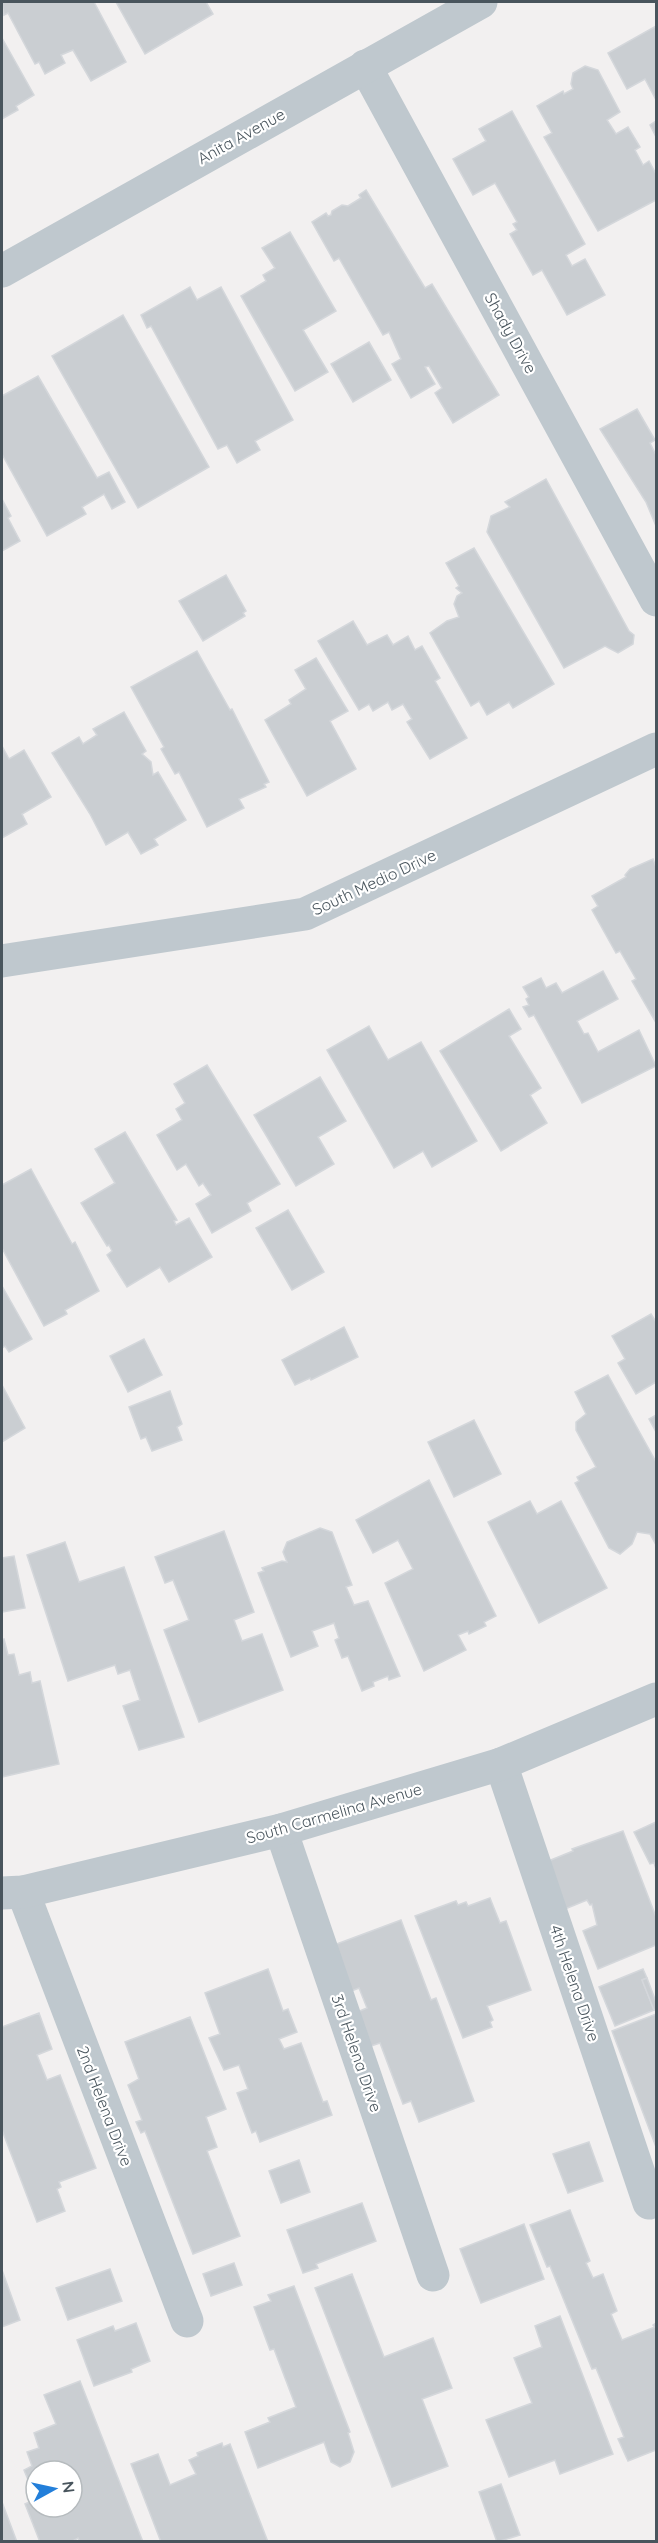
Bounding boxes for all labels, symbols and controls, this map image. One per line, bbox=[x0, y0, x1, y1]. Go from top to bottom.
street label: Anita Avenue bbox=[194, 104, 288, 168]
street label: Shady Drive bbox=[481, 289, 541, 377]
street label: South Medio Drive bbox=[309, 844, 439, 920]
street label: South Carmelina Avenue bbox=[244, 1778, 424, 1848]
street label: 4th Helena Drive bbox=[546, 1922, 604, 2044]
street label: 3rd Helena Drive bbox=[327, 1991, 387, 2115]
street label: 2nd Helena Drive bbox=[73, 2043, 137, 2169]
north arrow bbox=[24, 2459, 84, 2519]
text: N bbox=[58, 2480, 80, 2494]

